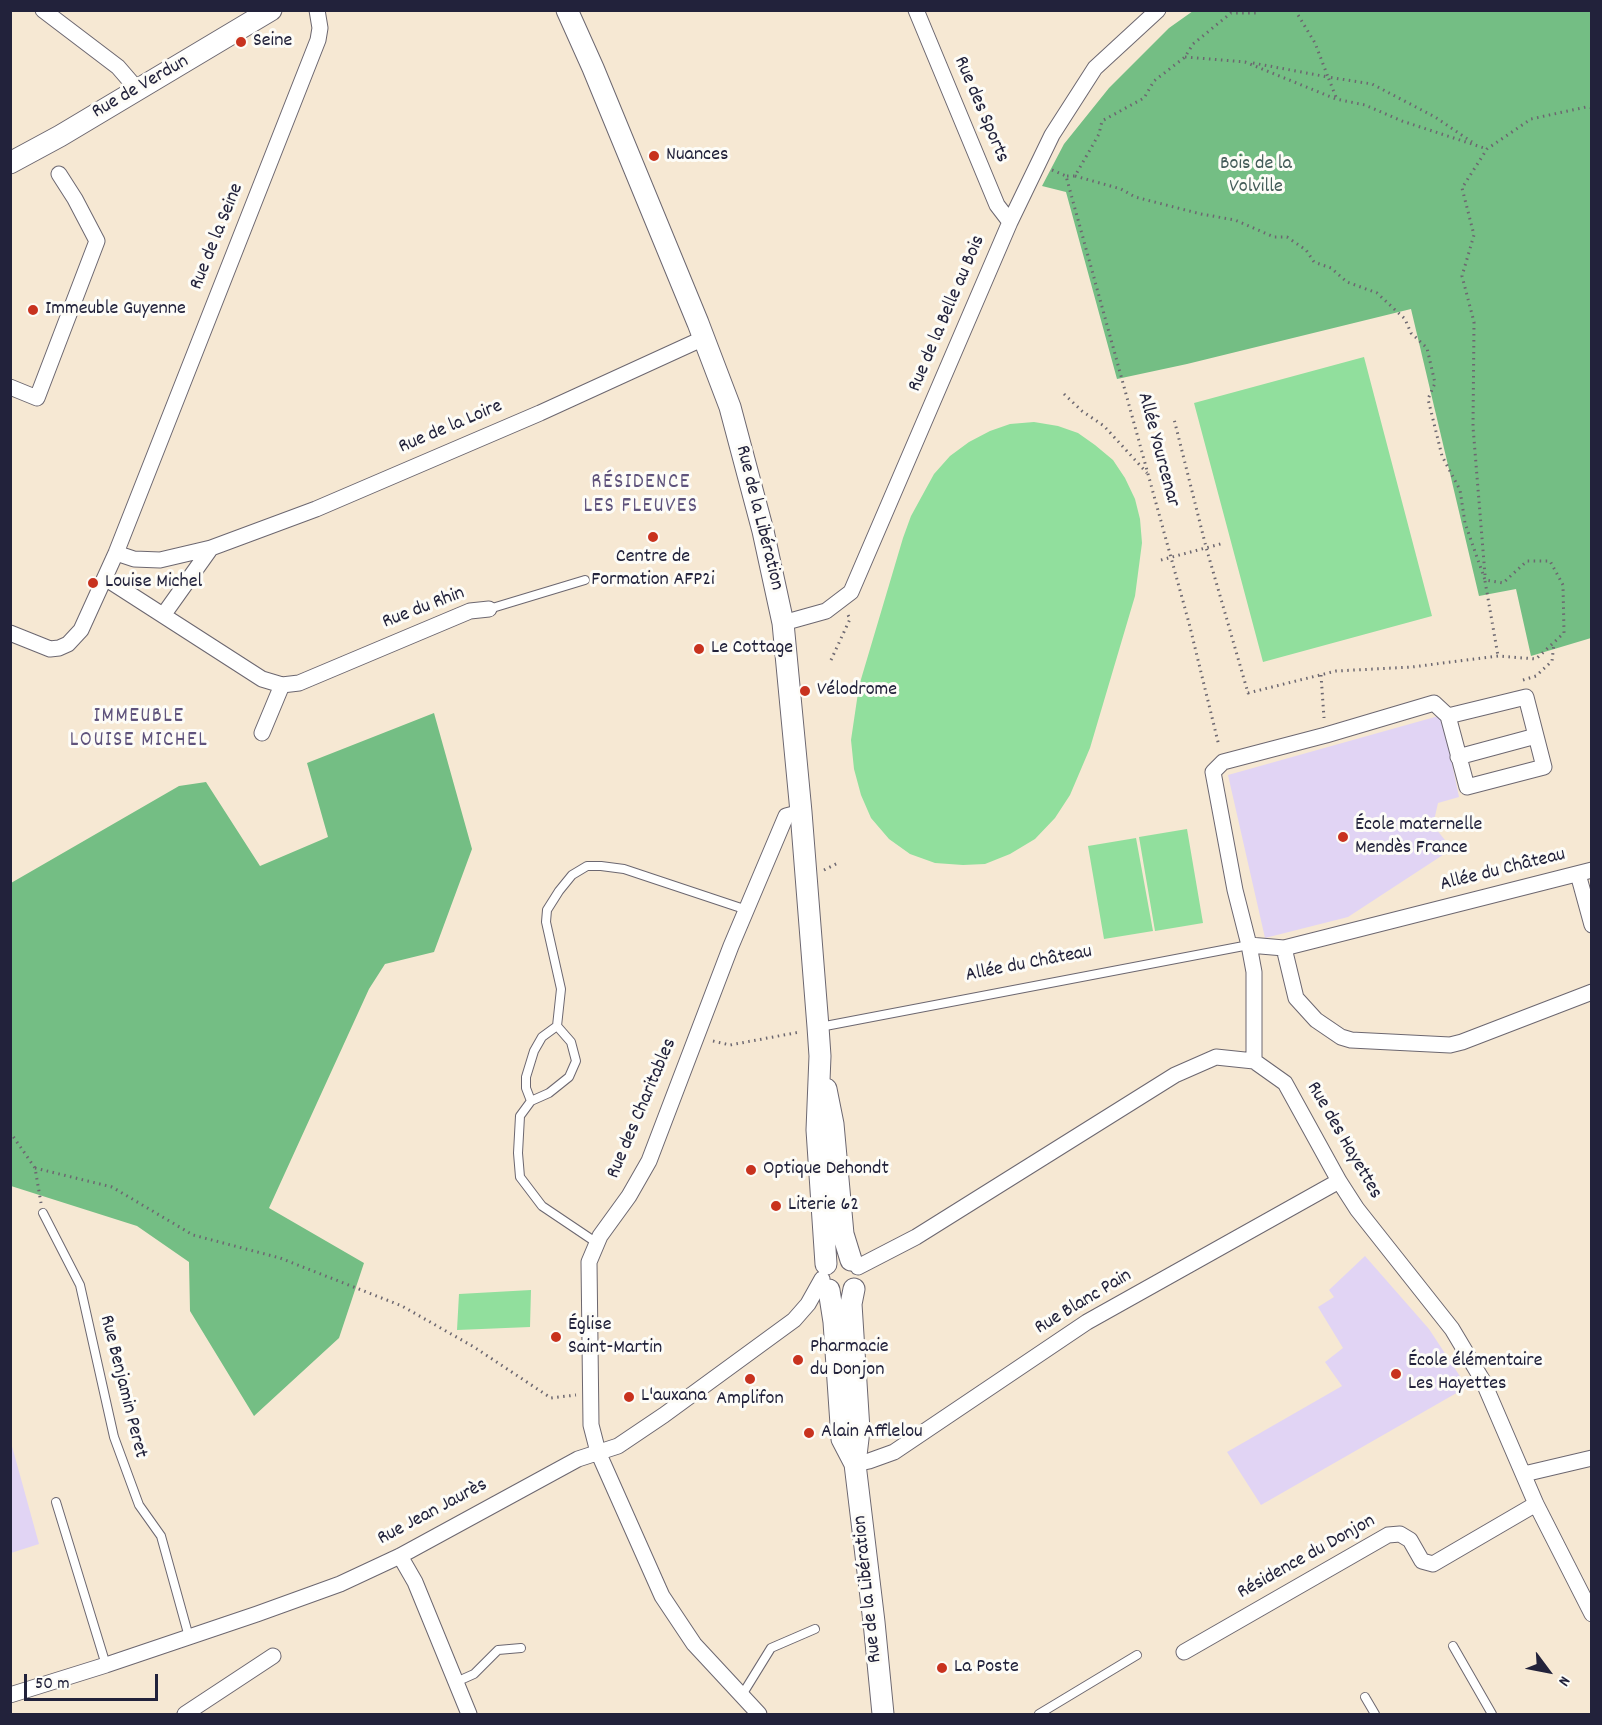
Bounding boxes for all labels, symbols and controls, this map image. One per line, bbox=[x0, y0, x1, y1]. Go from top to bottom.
place label: Seine bbox=[253, 30, 292, 54]
marker: Seine bbox=[234, 35, 248, 49]
street label: Rue de Verdun bbox=[88, 51, 194, 125]
street label: Rue des Sports bbox=[947, 53, 1013, 167]
place label: Nuances bbox=[666, 144, 728, 168]
marker: Nuances bbox=[647, 149, 661, 163]
park label: Bois de la Volville bbox=[1220, 153, 1292, 200]
street label: Rue de la Seine bbox=[186, 180, 250, 294]
street label: Rue de la Belle au Bois bbox=[904, 232, 992, 396]
place label: Immeuble Guyenne bbox=[45, 298, 186, 322]
marker: Immeuble Guyenne bbox=[26, 303, 40, 317]
street label: Allée Yourcenar bbox=[1130, 390, 1184, 510]
street label: Rue de la Loire bbox=[396, 395, 506, 461]
street label: Rue de la Libération bbox=[728, 443, 788, 593]
district label: RÉSIDENCE LES FLEUVES bbox=[583, 471, 699, 521]
marker: Centre de Formation AFP2i bbox=[646, 530, 660, 544]
place label: Centre de Formation AFP2i bbox=[591, 546, 715, 593]
place label: Louise Michel bbox=[105, 571, 202, 595]
marker: Louise Michel bbox=[86, 576, 100, 590]
street label: Rue du Rhin bbox=[379, 582, 469, 636]
place label: Le Cottage bbox=[711, 637, 793, 661]
marker: Le Cottage bbox=[692, 642, 706, 656]
place label: Vélodrome bbox=[817, 679, 897, 703]
marker: Vélodrome bbox=[798, 684, 812, 698]
district label: IMMEUBLE LOUISE MICHEL bbox=[70, 705, 208, 755]
place label: École maternelle Mendès France bbox=[1355, 814, 1482, 861]
marker: École maternelle Mendès France bbox=[1336, 830, 1350, 844]
street label: Allée du Château bbox=[1438, 844, 1568, 898]
street label: Allée du Château bbox=[964, 941, 1094, 989]
street label: Rue des Charitables bbox=[603, 1035, 683, 1183]
street label: Rue des Hayettes bbox=[1300, 1078, 1386, 1204]
place label: Optique Dehondt bbox=[763, 1158, 889, 1182]
marker: Optique Dehondt bbox=[744, 1163, 758, 1177]
place label: Literie 62 bbox=[788, 1194, 859, 1218]
marker: Literie 62 bbox=[769, 1199, 783, 1213]
street label: Rue Blanc Pain bbox=[1031, 1265, 1137, 1341]
street label: Rue Benjamin Peret bbox=[93, 1313, 151, 1461]
place label: Église Saint-Martin bbox=[568, 1314, 662, 1361]
marker: Église Saint-Martin bbox=[549, 1330, 563, 1344]
place label: Pharmacie du Donjon bbox=[810, 1336, 889, 1383]
place label: École élémentaire Les Hayettes bbox=[1408, 1350, 1543, 1397]
marker: Pharmacie du Donjon bbox=[791, 1353, 805, 1367]
marker: École élémentaire Les Hayettes bbox=[1389, 1367, 1403, 1381]
marker: Amplifon bbox=[743, 1372, 757, 1386]
place label: L'auxana bbox=[641, 1385, 707, 1409]
place label: Amplifon bbox=[716, 1388, 784, 1412]
marker: L'auxana bbox=[622, 1390, 636, 1404]
place label: Alain Afflelou bbox=[821, 1421, 923, 1445]
marker: Alain Afflelou bbox=[802, 1426, 816, 1440]
street label: Rue Jean Jaurès bbox=[374, 1474, 492, 1552]
street label: Résidence du Donjon bbox=[1234, 1510, 1380, 1606]
street label: Rue de la Libération bbox=[849, 1514, 889, 1664]
north arrow bbox=[1518, 1641, 1578, 1701]
place label: La Poste bbox=[954, 1656, 1019, 1680]
marker: La Poste bbox=[935, 1661, 949, 1675]
scale bar bbox=[27, 1662, 160, 1700]
text: N bbox=[1552, 1671, 1576, 1690]
text: 50 m bbox=[35, 1672, 70, 1697]

